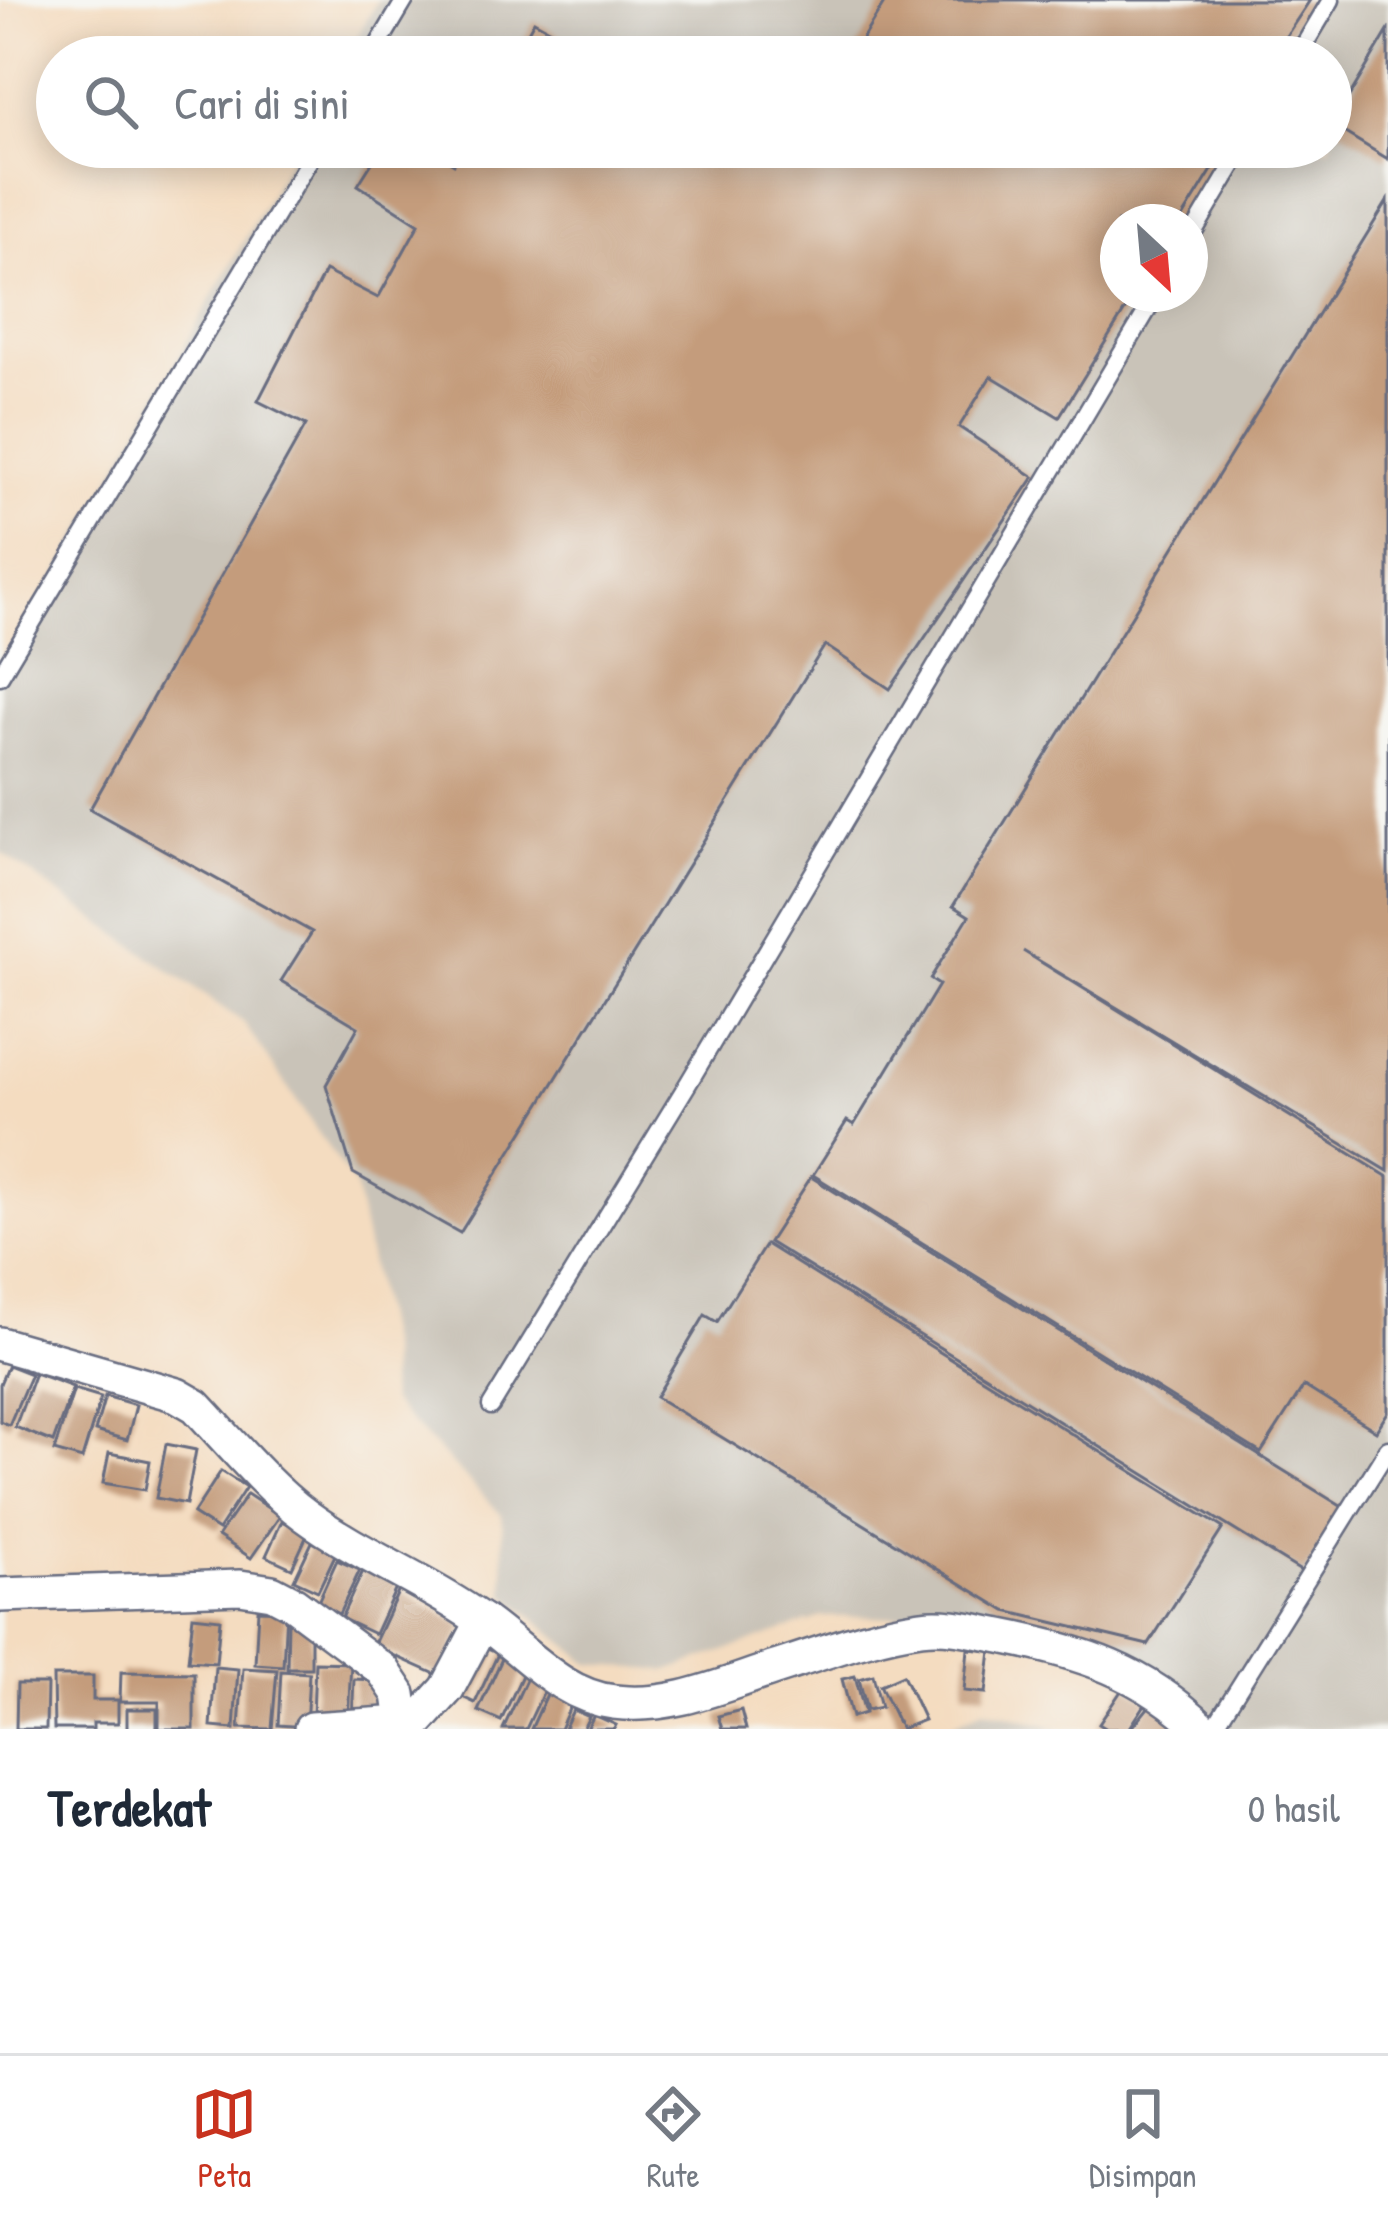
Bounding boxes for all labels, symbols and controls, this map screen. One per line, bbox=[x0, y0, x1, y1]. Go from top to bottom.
search box bbox=[36, 36, 1352, 168]
icon: search bbox=[78, 69, 144, 135]
text: Cari di sini bbox=[174, 72, 350, 133]
north arrow bbox=[1100, 204, 1208, 312]
text: Terdekat bbox=[48, 1773, 211, 1842]
text: 0 hasil bbox=[1248, 1781, 1340, 1834]
tab: Peta bbox=[191, 2081, 257, 2197]
tab: Rute bbox=[640, 2081, 706, 2197]
tab: Disimpan bbox=[1089, 2081, 1197, 2197]

